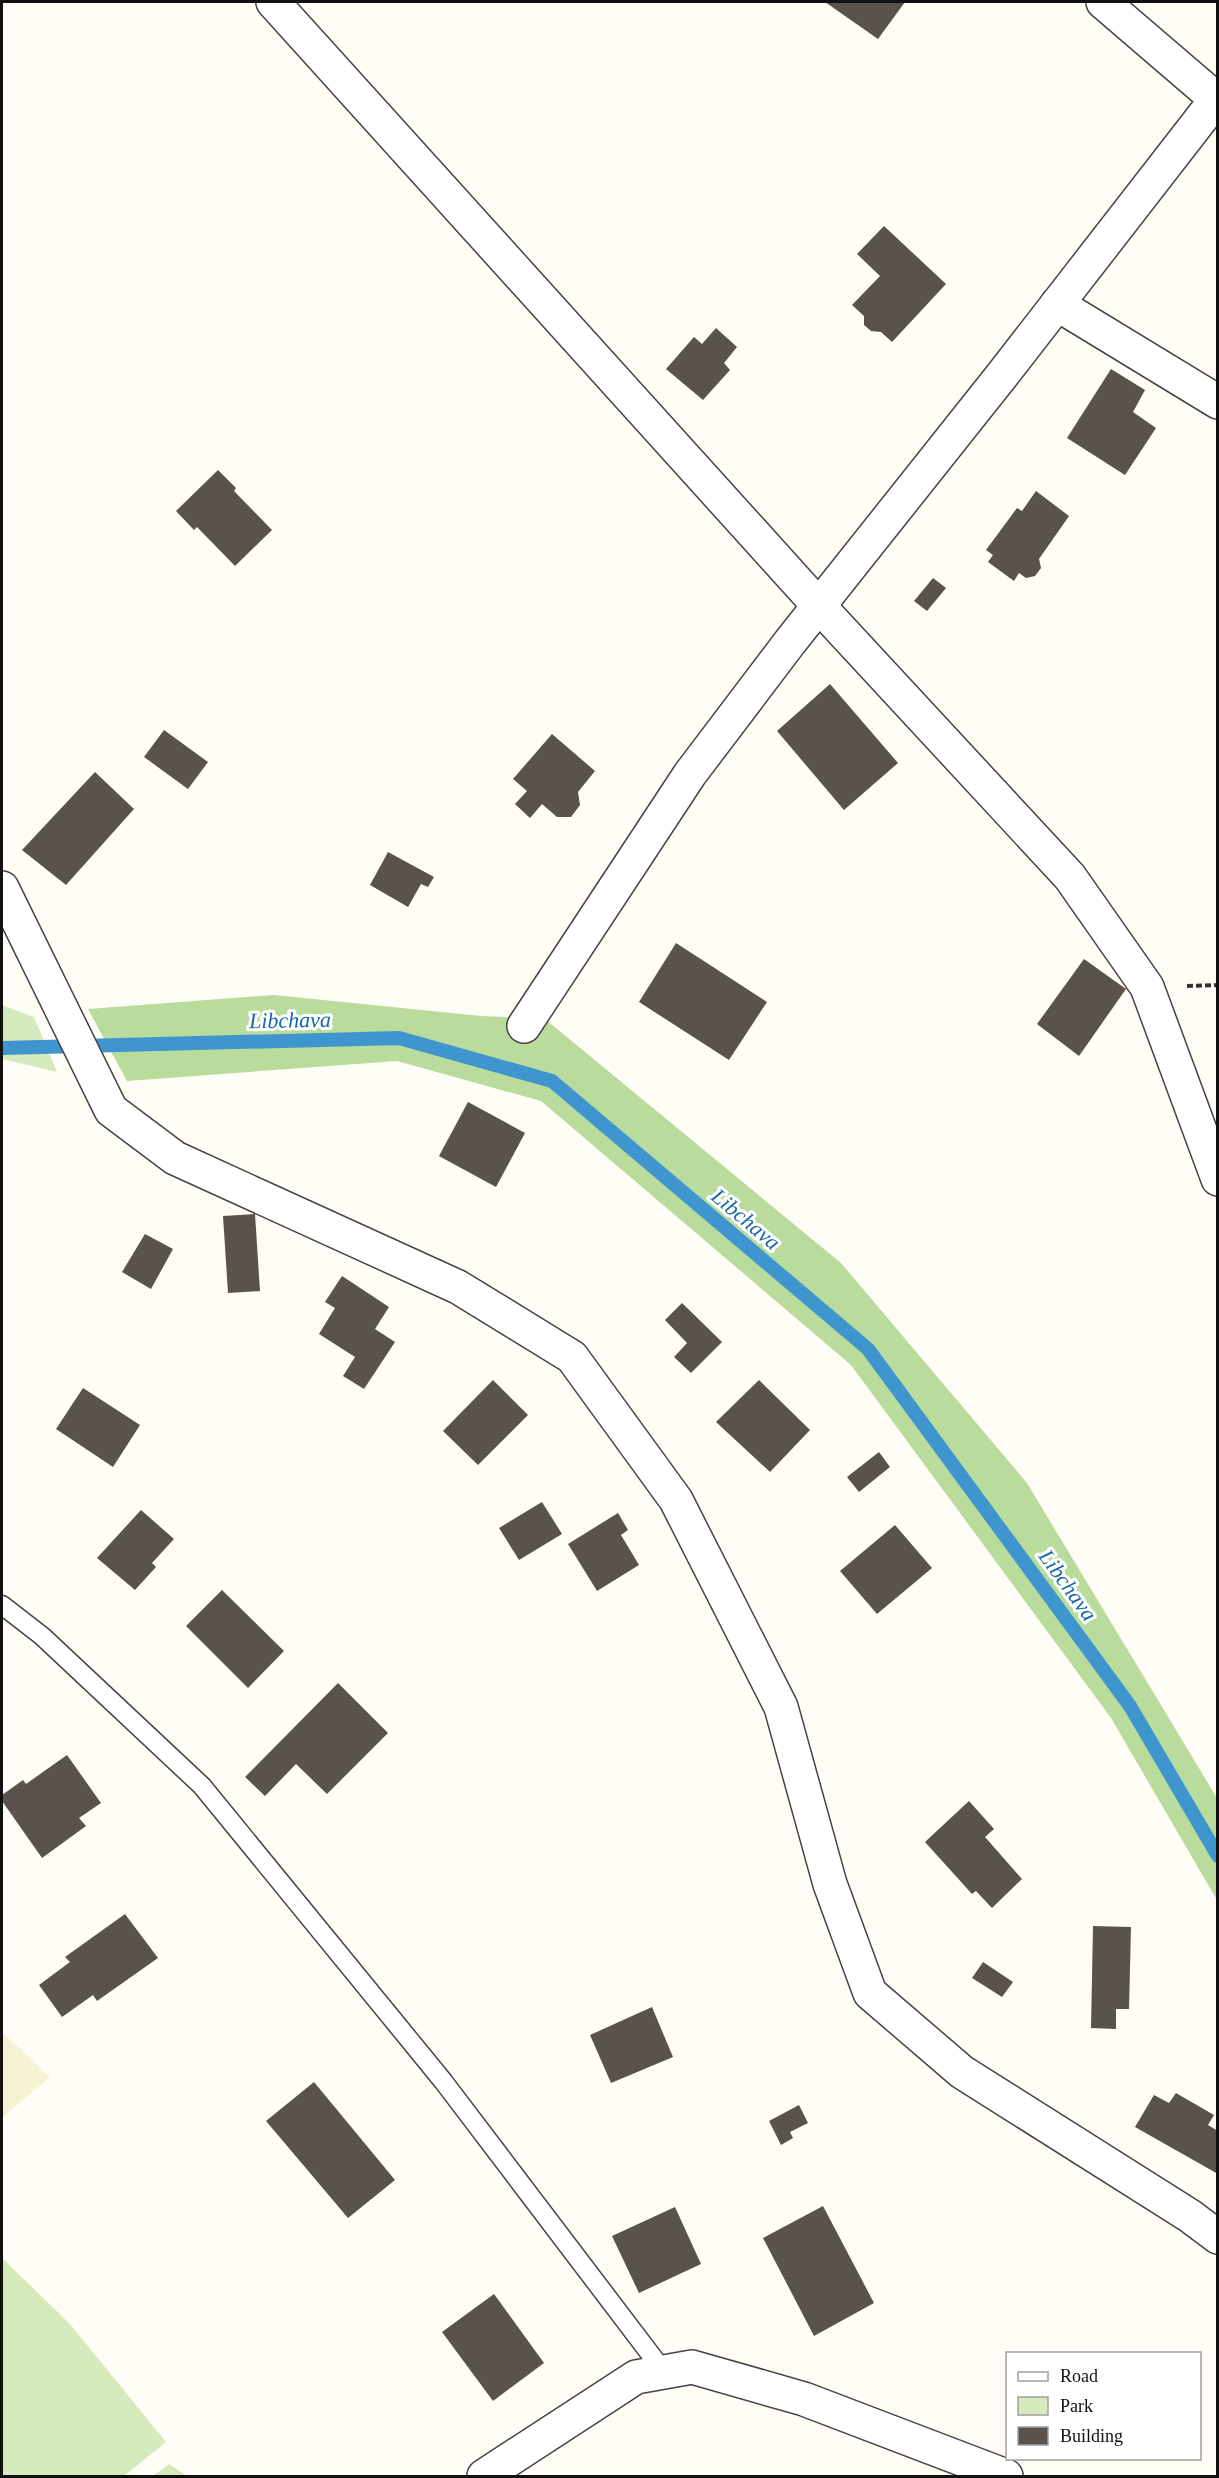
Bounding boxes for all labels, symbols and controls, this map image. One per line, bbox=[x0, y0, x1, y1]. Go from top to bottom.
water label: Libchava bbox=[248, 1007, 331, 1033]
water label: Libchava bbox=[706, 1182, 785, 1255]
water label: Libchava bbox=[1033, 1544, 1102, 1625]
legend bbox=[1006, 2352, 1201, 2460]
text: Road bbox=[1060, 2366, 1098, 2386]
text: Park bbox=[1060, 2396, 1093, 2416]
text: Building bbox=[1060, 2426, 1123, 2446]

